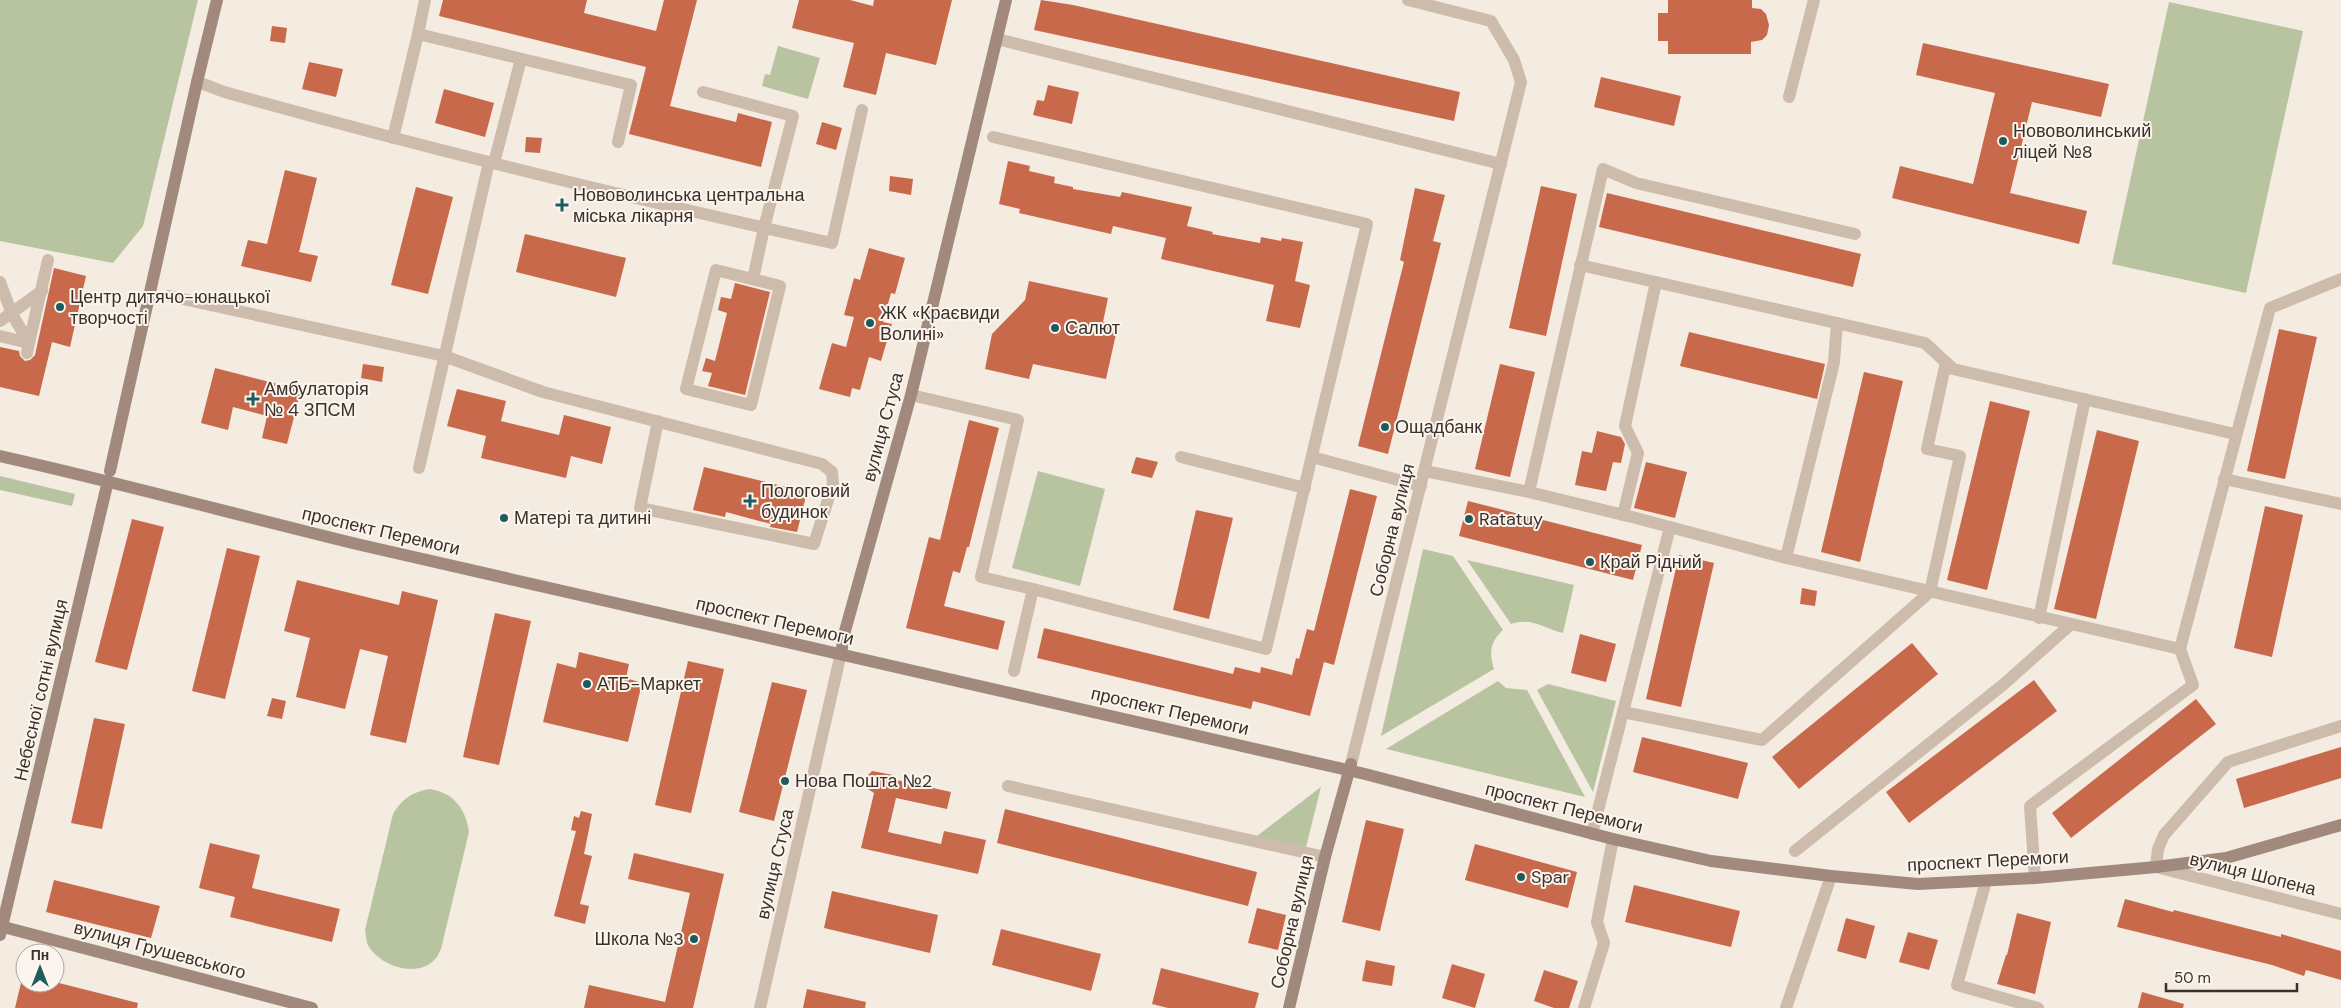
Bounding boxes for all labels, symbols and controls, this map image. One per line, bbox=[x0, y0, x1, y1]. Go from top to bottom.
place label: Нововолинський ліцей №8 bbox=[2013, 119, 2151, 164]
marker: Нововолинський ліцей №8 bbox=[1997, 135, 2009, 147]
place label: Нововолинська центральна міська лікарня bbox=[573, 183, 805, 228]
marker: Нововолинська центральна міська лікарня bbox=[555, 198, 569, 212]
place label: Центр дитячо-юнацької творчості bbox=[70, 285, 270, 330]
marker: Центр дитячо-юнацької творчості bbox=[54, 301, 66, 313]
place label: ЖК «Краєвиди Волині» bbox=[880, 301, 1000, 346]
place label: Салют bbox=[1065, 316, 1120, 340]
marker: ЖК «Краєвиди Волині» bbox=[864, 317, 876, 329]
marker: Салют bbox=[1049, 322, 1061, 334]
street label: вулиця Стуса bbox=[857, 369, 909, 484]
place label: Амбулаторія № 4 ЗПСМ bbox=[264, 377, 369, 422]
marker: Амбулаторія № 4 ЗПСМ bbox=[246, 392, 260, 406]
place label: Ощадбанк bbox=[1395, 415, 1482, 439]
marker: Ощадбанк bbox=[1379, 421, 1391, 433]
street label: Соборна вулиця bbox=[1364, 461, 1420, 599]
place label: Пологовий будинок bbox=[761, 479, 850, 524]
marker: Пологовий будинок bbox=[743, 494, 757, 508]
street label: проспект Перемоги bbox=[300, 501, 462, 561]
place label: Матері та дитині bbox=[514, 506, 651, 530]
place label: Ratatuy bbox=[1479, 507, 1543, 531]
marker: Матері та дитині bbox=[498, 512, 510, 524]
marker: Ratatuy bbox=[1463, 513, 1475, 525]
place label: Край Рідний bbox=[1600, 550, 1702, 574]
marker: Край Рідний bbox=[1584, 556, 1596, 568]
street label: проспект Перемоги bbox=[694, 591, 856, 651]
street label: Небесної сотні вулиця bbox=[8, 597, 74, 783]
place label: АТБ-Маркет bbox=[597, 672, 701, 696]
marker: АТБ-Маркет bbox=[581, 678, 593, 690]
street label: проспект Перемоги bbox=[1089, 681, 1251, 741]
place label: Нова Пошта №2 bbox=[795, 769, 932, 793]
marker: Нова Пошта №2 bbox=[779, 775, 791, 787]
street label: проспект Перемоги bbox=[1483, 777, 1645, 839]
street label: вулиця Стуса bbox=[751, 806, 800, 921]
street label: проспект Перемоги bbox=[1907, 845, 2069, 877]
street label: вулиця Шопена bbox=[2187, 847, 2320, 902]
street label: Соборна вулиця bbox=[1265, 853, 1319, 991]
place label: Spar bbox=[1531, 865, 1569, 889]
marker: Spar bbox=[1515, 871, 1527, 883]
street label: вулиця Грушевського bbox=[71, 915, 249, 985]
place label: Школа №3 bbox=[595, 927, 684, 951]
marker: Школа №3 bbox=[688, 933, 700, 945]
north arrow bbox=[15, 943, 65, 993]
text: Пн bbox=[31, 946, 49, 964]
scale bar bbox=[2166, 960, 2297, 992]
text: 50 m bbox=[2174, 968, 2211, 988]

